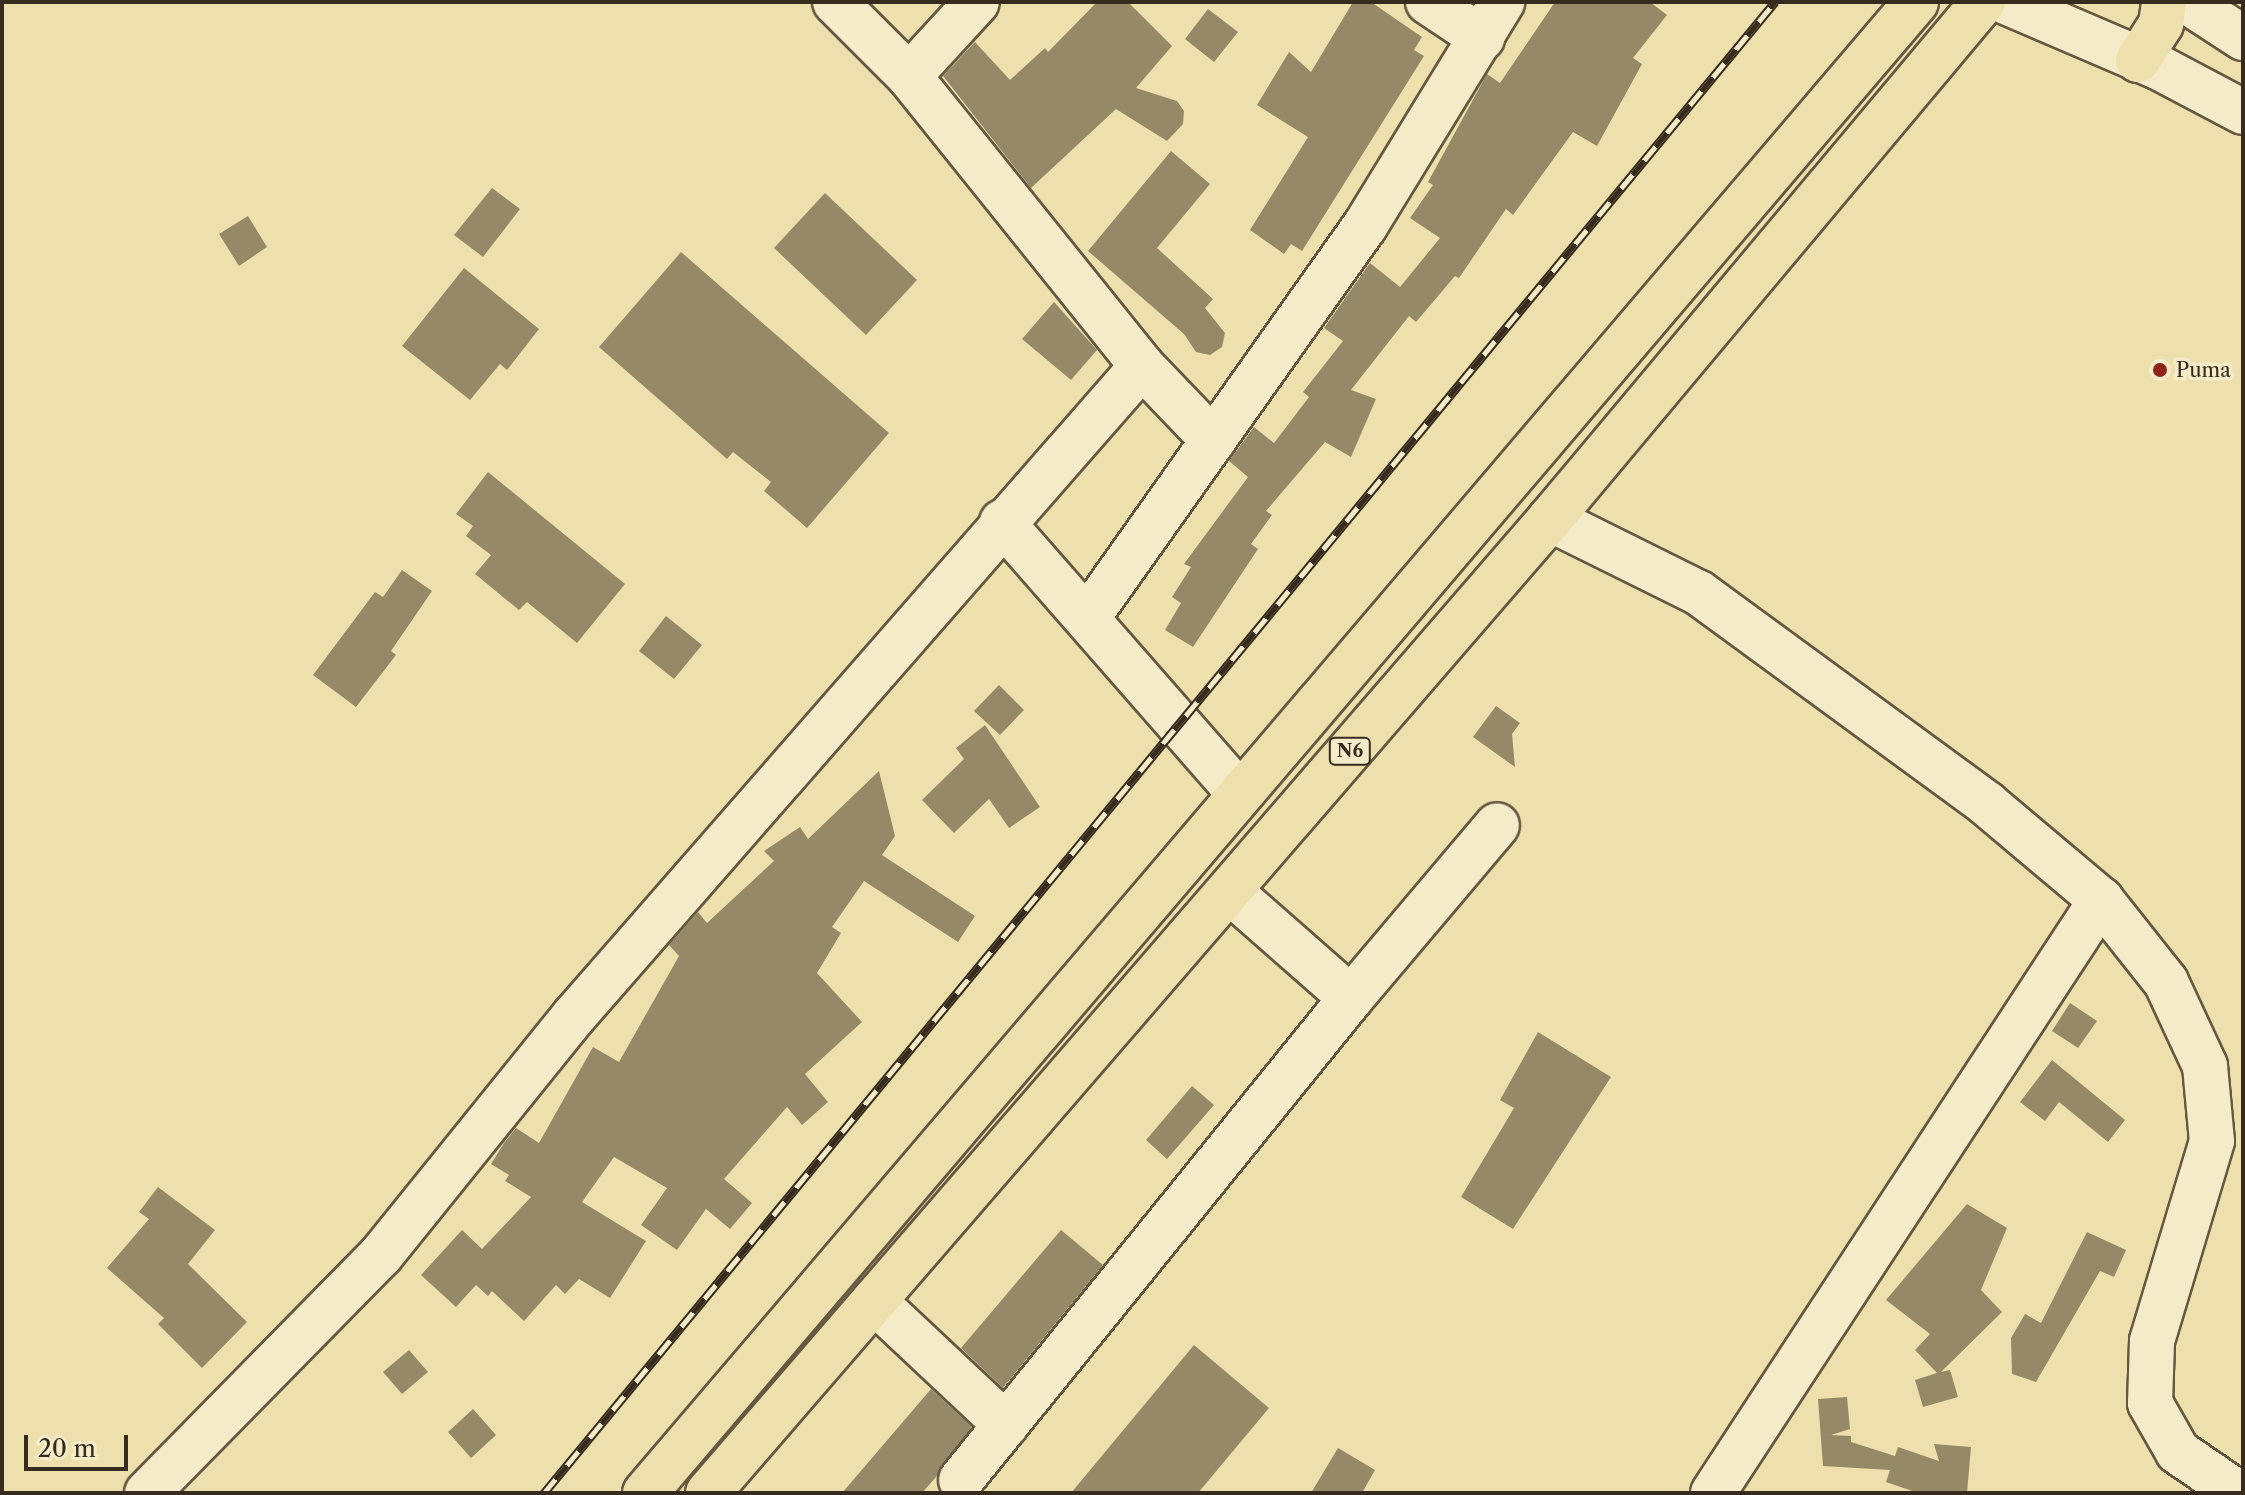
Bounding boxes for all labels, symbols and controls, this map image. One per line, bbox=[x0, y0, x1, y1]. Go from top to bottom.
place label: Puma bbox=[2176, 358, 2231, 382]
marker: Puma bbox=[2151, 361, 2169, 379]
road number: N6 bbox=[1328, 737, 1372, 765]
scale bar bbox=[28, 1419, 132, 1469]
text: 20 m bbox=[38, 1434, 96, 1463]

